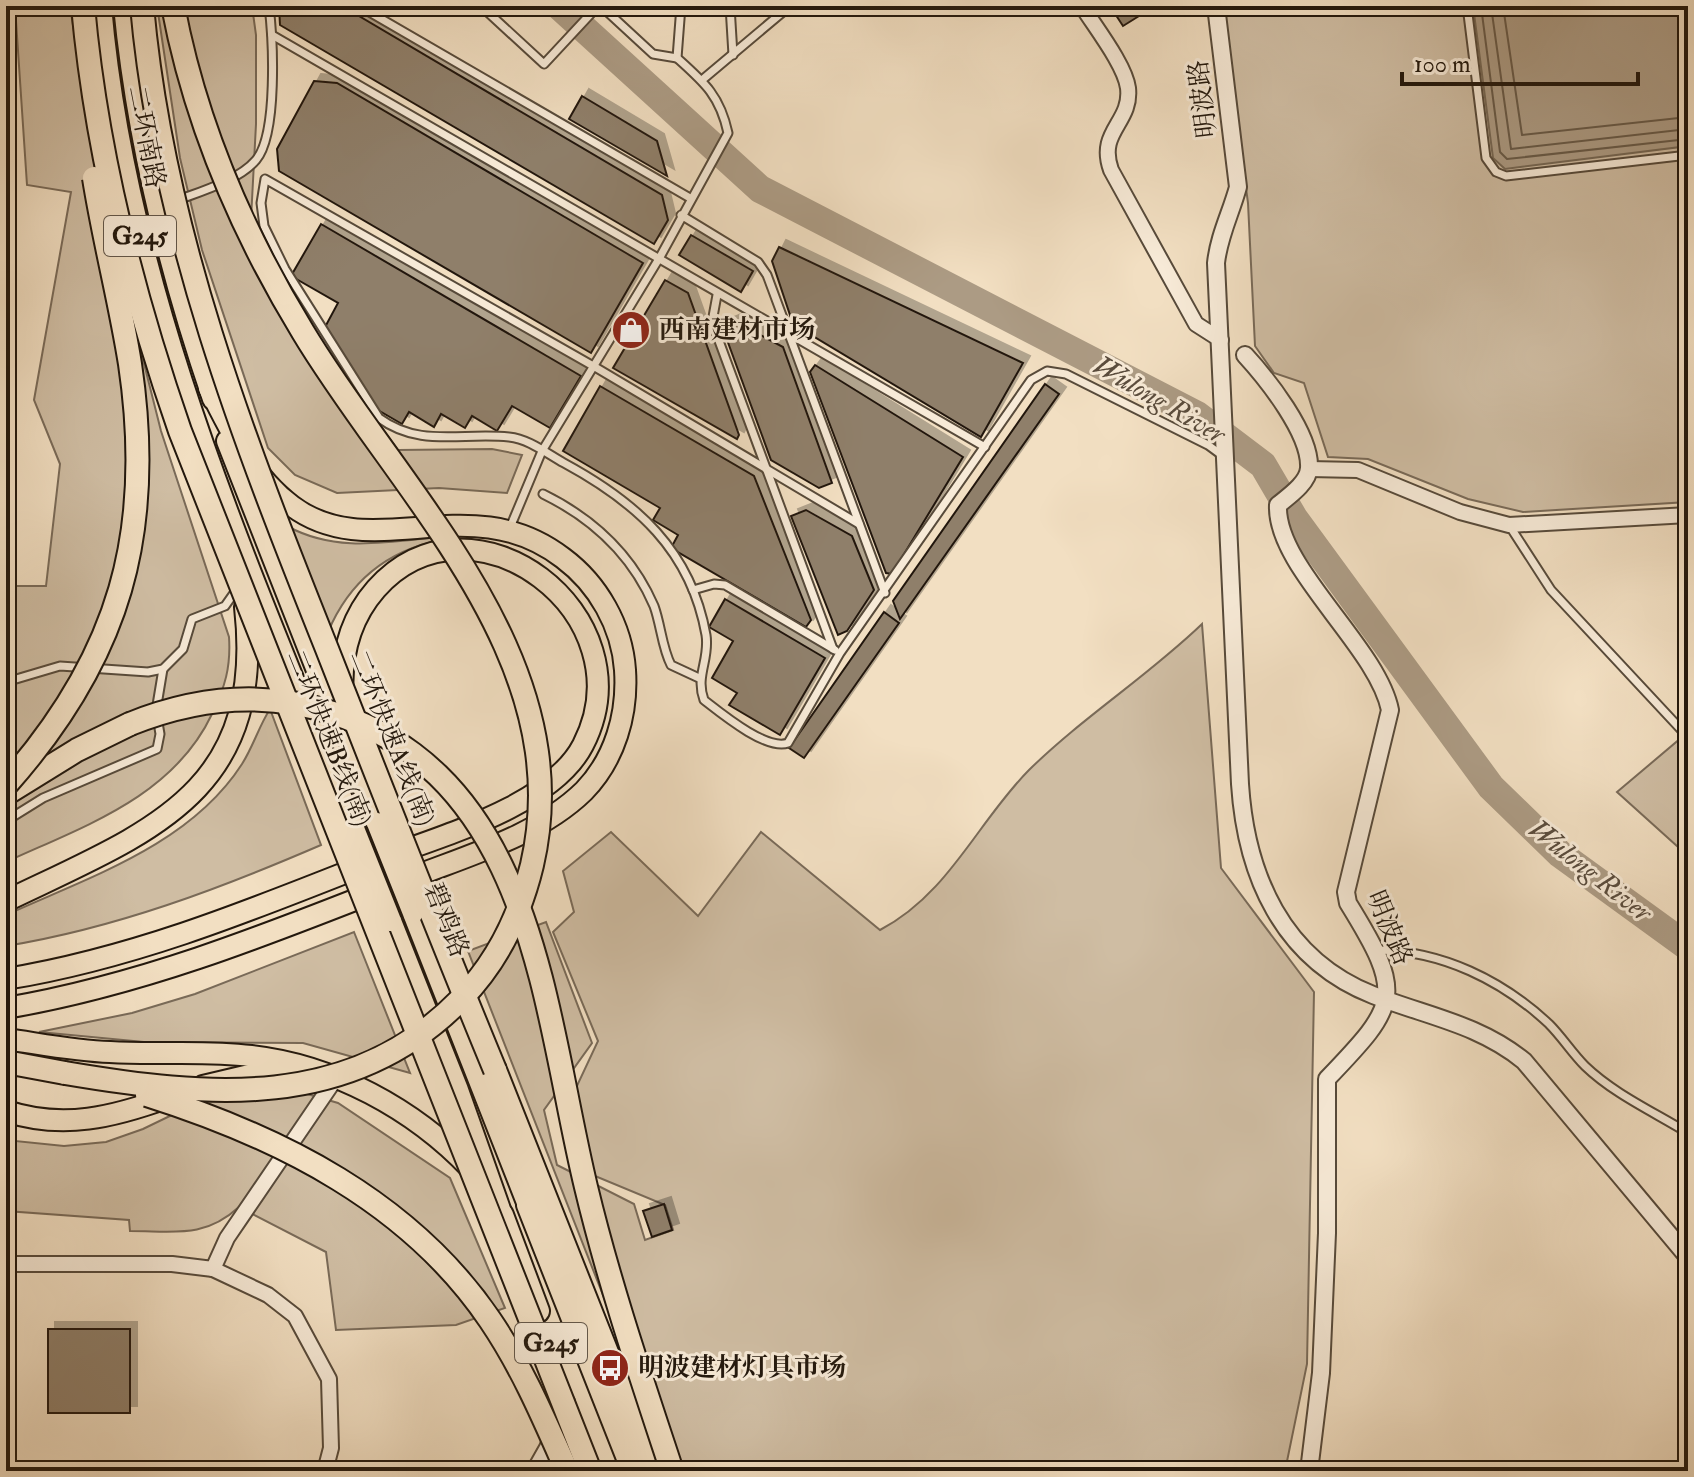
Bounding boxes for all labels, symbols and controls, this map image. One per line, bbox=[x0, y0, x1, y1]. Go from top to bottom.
scale bar bbox=[1402, 36, 1638, 86]
text: 100 m bbox=[1414, 49, 1471, 80]
street label: 明波路 bbox=[1182, 58, 1224, 140]
street label: 二环南路 bbox=[120, 83, 172, 191]
road number: G245 bbox=[104, 216, 176, 256]
shop icon: 西南建材市场 bbox=[610, 309, 652, 351]
place label: 西南建材市场 bbox=[659, 314, 815, 346]
water label: Wulong River bbox=[1086, 348, 1233, 453]
street label: 二环快速B线(南) bbox=[279, 645, 379, 831]
street label: 二环快速A线(南) bbox=[342, 645, 442, 831]
water label: Wulong River bbox=[1521, 812, 1660, 931]
street label: 碧鸡路 bbox=[417, 878, 475, 962]
street label: 明波路 bbox=[1359, 886, 1419, 970]
road number: G245 bbox=[515, 1323, 587, 1363]
bus stop icon: 明波建材灯具市场 bbox=[589, 1347, 631, 1389]
place label: 明波建材灯具市场 bbox=[638, 1352, 846, 1384]

